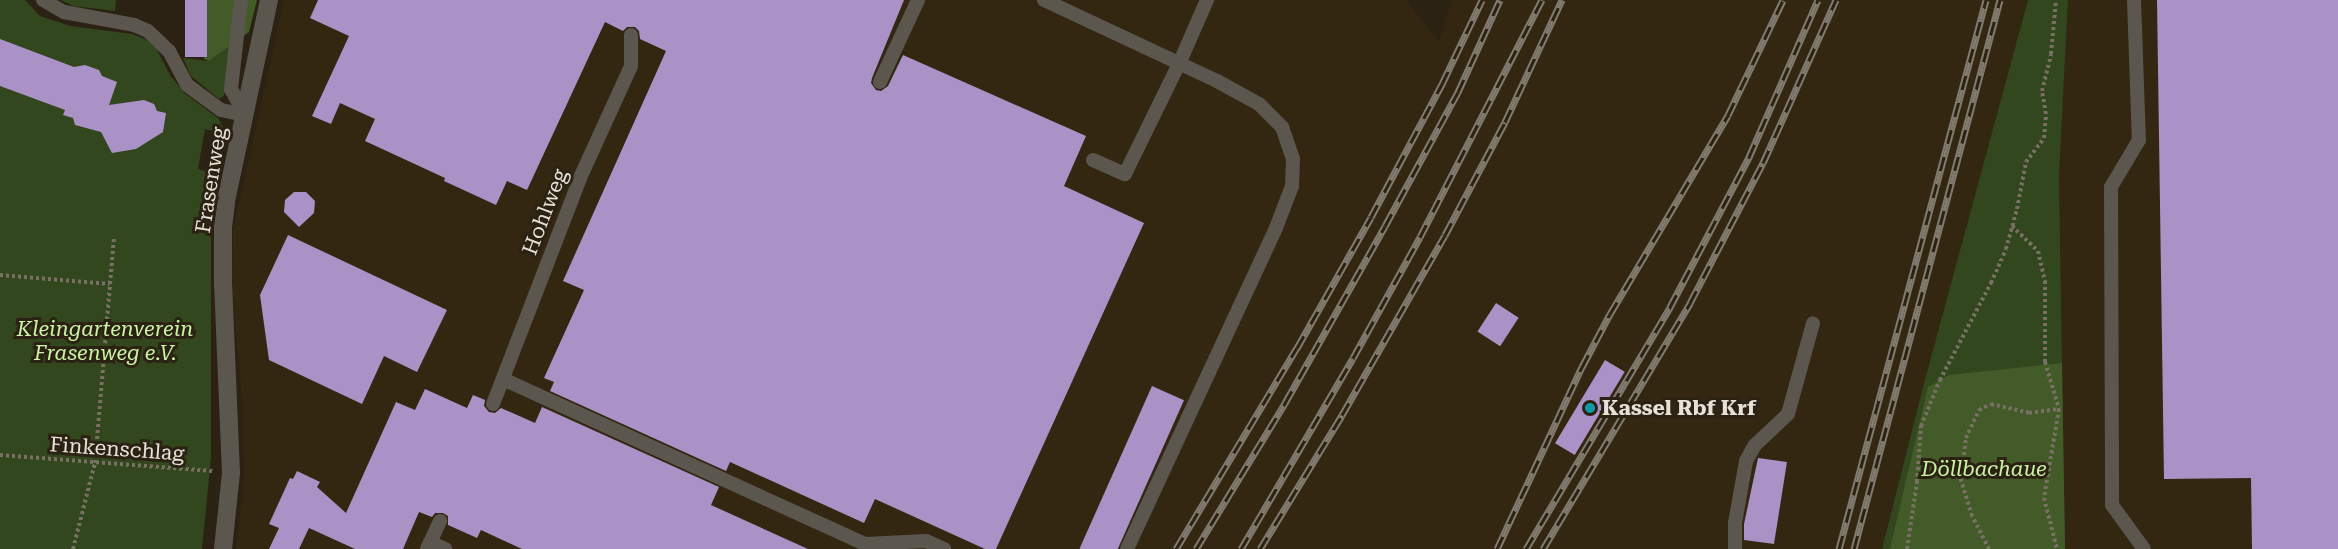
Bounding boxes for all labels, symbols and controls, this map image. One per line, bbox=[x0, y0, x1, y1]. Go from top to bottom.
street label: Frasenweg bbox=[190, 125, 232, 235]
street label: Hohlweg bbox=[517, 165, 573, 259]
park label: Kleingartenverein Frasenweg e.V. bbox=[17, 316, 193, 366]
place label: Kassel Rbf Krf bbox=[1602, 395, 1756, 421]
marker: Kassel Rbf Krf bbox=[1583, 401, 1597, 415]
street label: Finkenschlag bbox=[49, 432, 185, 466]
park label: Döllbachaue bbox=[1921, 456, 2047, 482]

